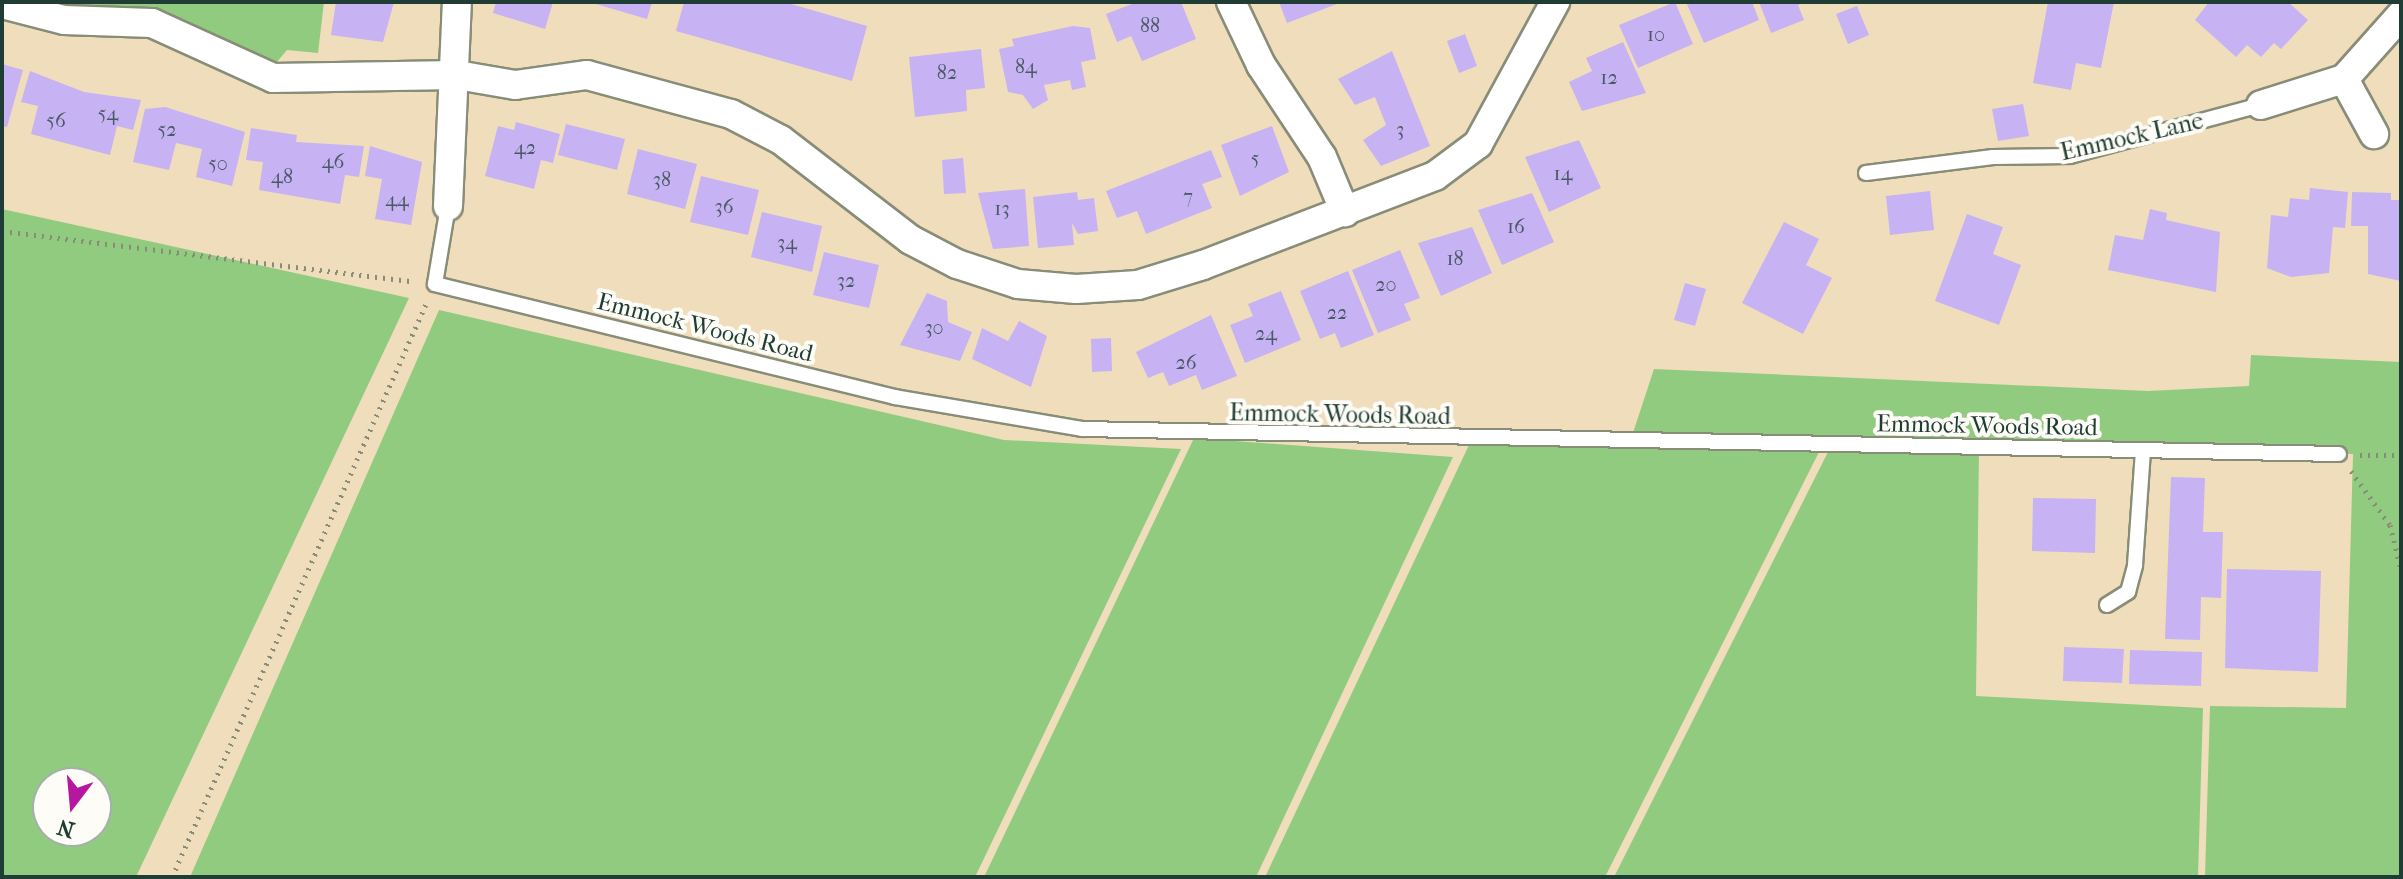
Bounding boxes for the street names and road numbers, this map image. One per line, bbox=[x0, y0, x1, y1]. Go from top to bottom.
street label: Emmock Lane bbox=[2058, 107, 2206, 167]
street label: Emmock Woods Road bbox=[594, 287, 816, 369]
street label: Emmock Woods Road bbox=[1229, 399, 1451, 431]
street label: Emmock Woods Road bbox=[1876, 410, 2098, 442]

